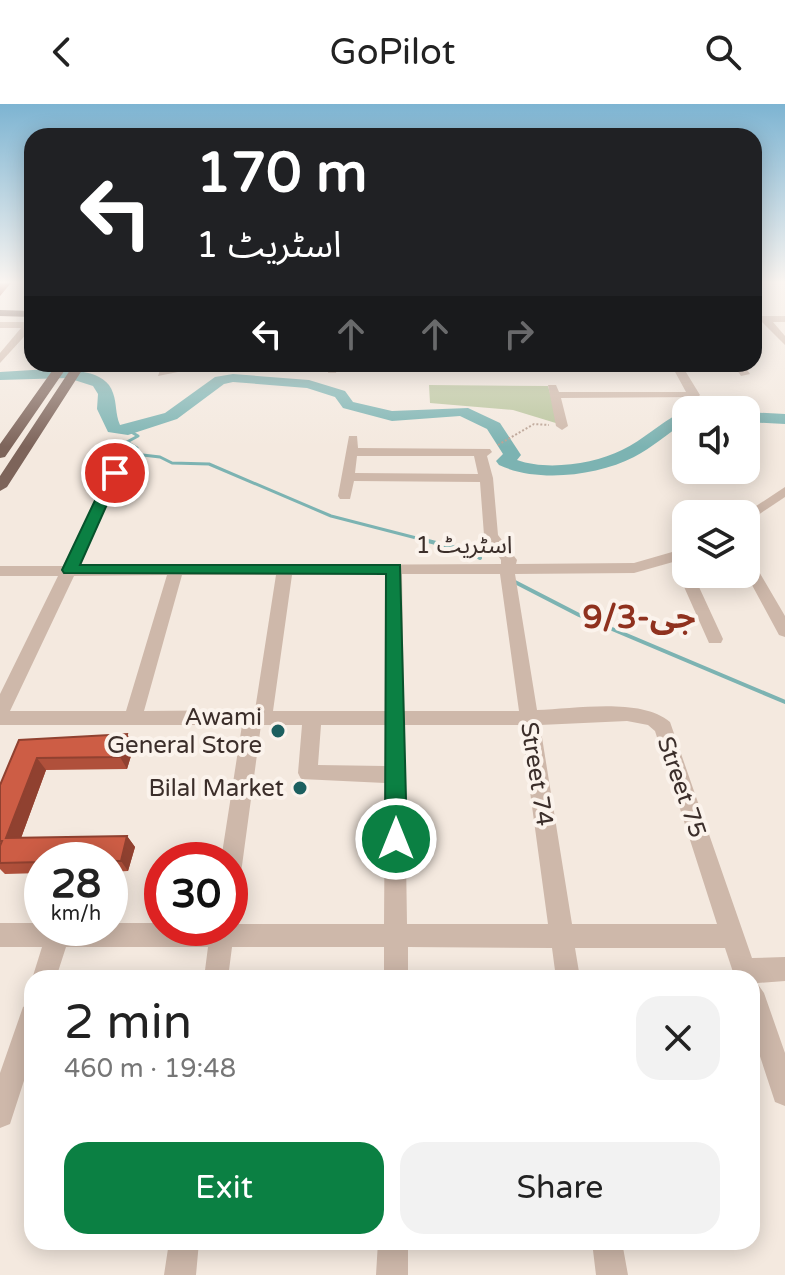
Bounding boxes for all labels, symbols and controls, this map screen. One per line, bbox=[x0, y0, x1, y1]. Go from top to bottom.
icon: back bbox=[40, 30, 84, 74]
icon: search bbox=[701, 30, 745, 74]
text: GoPilot bbox=[330, 31, 455, 74]
text: 170 m bbox=[196, 140, 367, 207]
icon: left bbox=[64, 160, 168, 264]
text: اسٹریٹ 1 bbox=[196, 224, 341, 267]
icon: left bbox=[245, 312, 289, 356]
icon: ahead bbox=[329, 312, 373, 356]
icon: ahead bbox=[413, 312, 457, 356]
icon: right bbox=[497, 312, 541, 356]
map controls bbox=[672, 396, 760, 588]
button: sound bbox=[672, 396, 760, 484]
pin bbox=[81, 439, 149, 507]
icon: arrive bbox=[93, 451, 137, 495]
button: layers bbox=[672, 500, 760, 588]
street label: اسٹریٹ 1 bbox=[416, 531, 513, 560]
district label: جی-9/3 bbox=[582, 599, 696, 637]
place label: Awami General Store bbox=[107, 703, 262, 760]
street label: Street 74 bbox=[514, 720, 559, 828]
marker: Awami General Store bbox=[269, 722, 287, 740]
street label: Street 75 bbox=[651, 733, 712, 842]
place label: Bilal Market bbox=[148, 774, 284, 803]
marker: Bilal Market bbox=[291, 779, 309, 797]
position arrow bbox=[354, 797, 438, 881]
speed limit sign: 30 bbox=[144, 842, 248, 946]
text: 28 bbox=[51, 860, 101, 908]
text: km/h bbox=[51, 902, 101, 926]
text: 2 min bbox=[64, 994, 192, 1052]
button: close bbox=[636, 996, 720, 1080]
text: 460 m · 19:48 bbox=[64, 1053, 236, 1084]
button: Exit bbox=[64, 1142, 384, 1234]
button: Share bbox=[400, 1142, 720, 1234]

